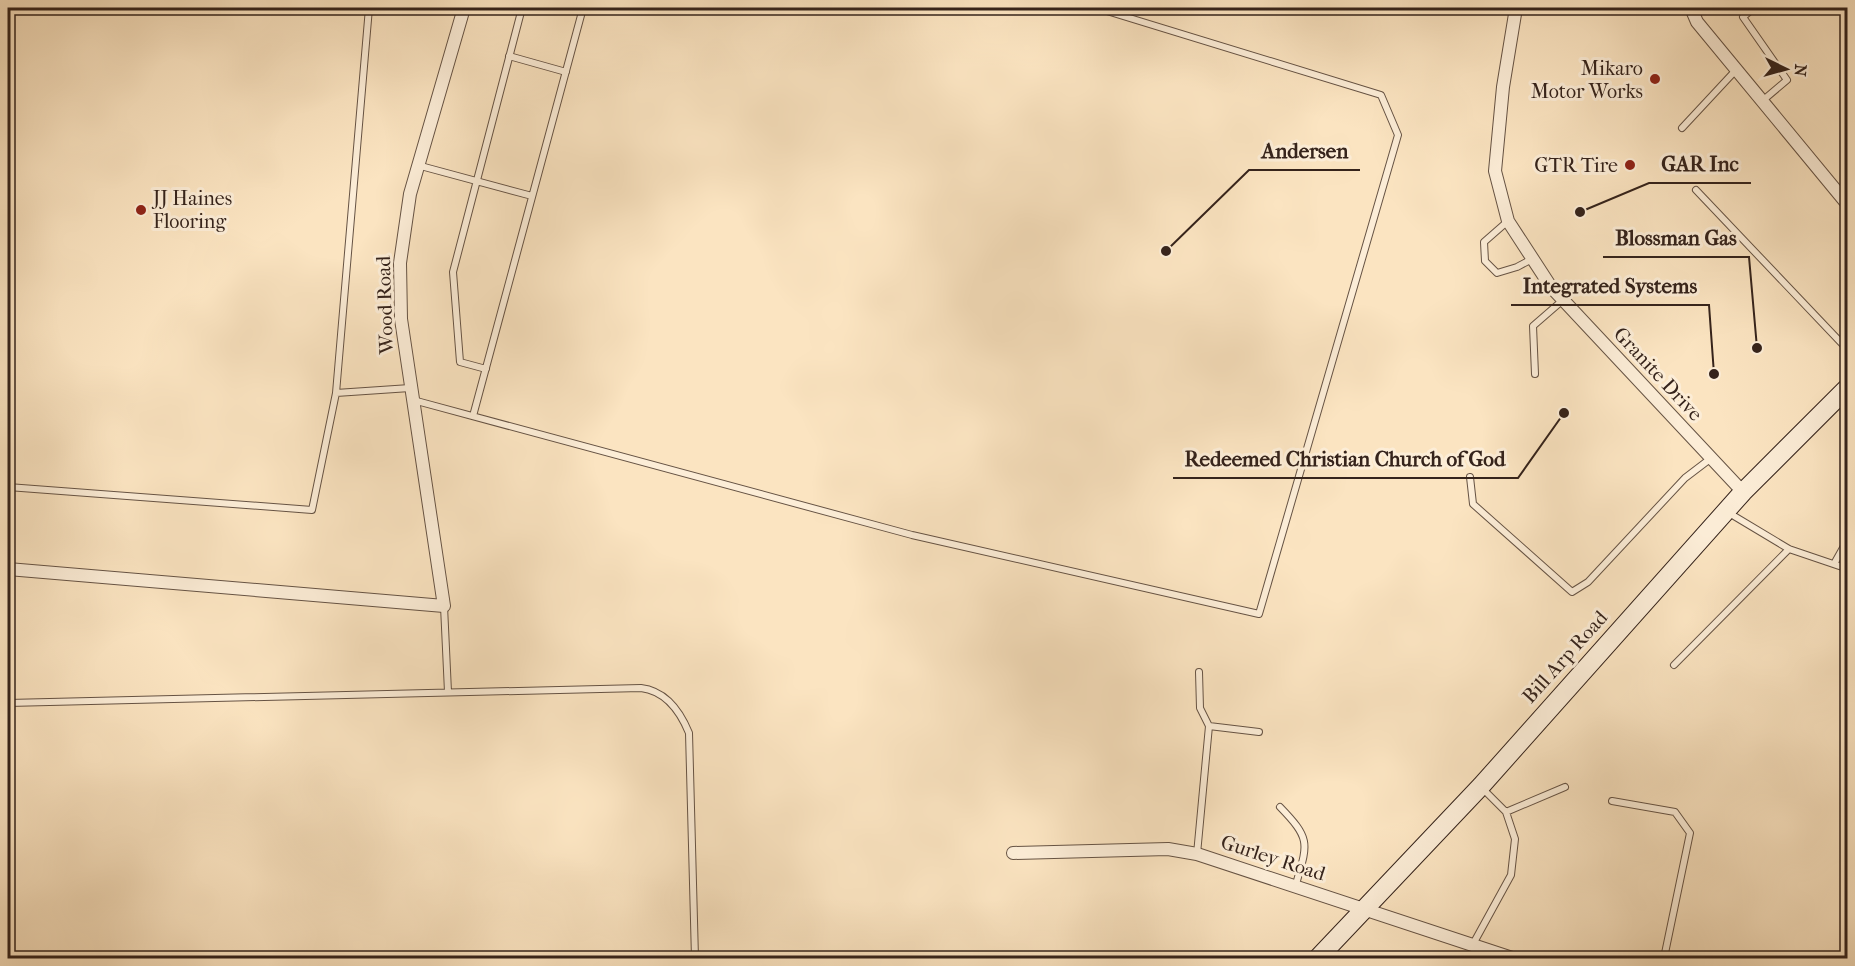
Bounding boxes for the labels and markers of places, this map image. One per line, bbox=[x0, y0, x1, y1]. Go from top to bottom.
place label: Mikaro Motor Works bbox=[1531, 57, 1643, 103]
marker: Mikaro Motor Works bbox=[1648, 72, 1662, 86]
callout: Andersen bbox=[1249, 131, 1360, 170]
callout: GAR Inc bbox=[1649, 144, 1751, 183]
place label: GTR Tire bbox=[1534, 154, 1618, 177]
marker: GTR Tire bbox=[1623, 158, 1637, 172]
place label: JJ Haines Flooring bbox=[151, 187, 232, 233]
marker: JJ Haines Flooring bbox=[134, 203, 148, 217]
callout: Blossman Gas bbox=[1603, 218, 1749, 257]
callout: Integrated Systems bbox=[1511, 266, 1709, 305]
callout: Redeemed Christian Church of God bbox=[1173, 439, 1518, 478]

